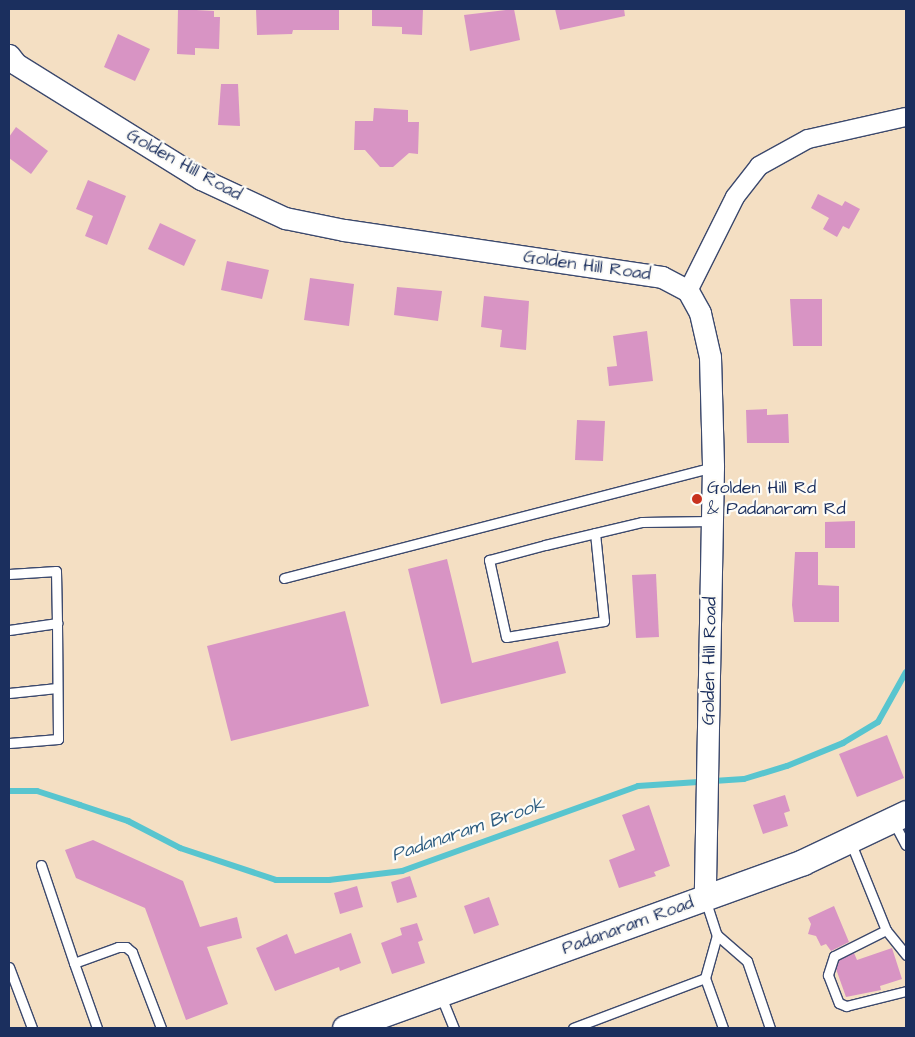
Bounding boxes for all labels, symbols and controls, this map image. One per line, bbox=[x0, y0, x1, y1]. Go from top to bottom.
street label: Golden Hill Road bbox=[123, 124, 245, 206]
street label: Golden Hill Road bbox=[522, 246, 652, 286]
place label: Golden Hill Rd & Padanaram Rd bbox=[707, 478, 846, 520]
marker: Golden Hill Rd & Padanaram Rd bbox=[691, 493, 703, 505]
street label: Golden Hill Road bbox=[698, 597, 722, 725]
water label: Padanaram Brook bbox=[389, 793, 547, 867]
street label: Padanaram Road bbox=[559, 892, 697, 960]

